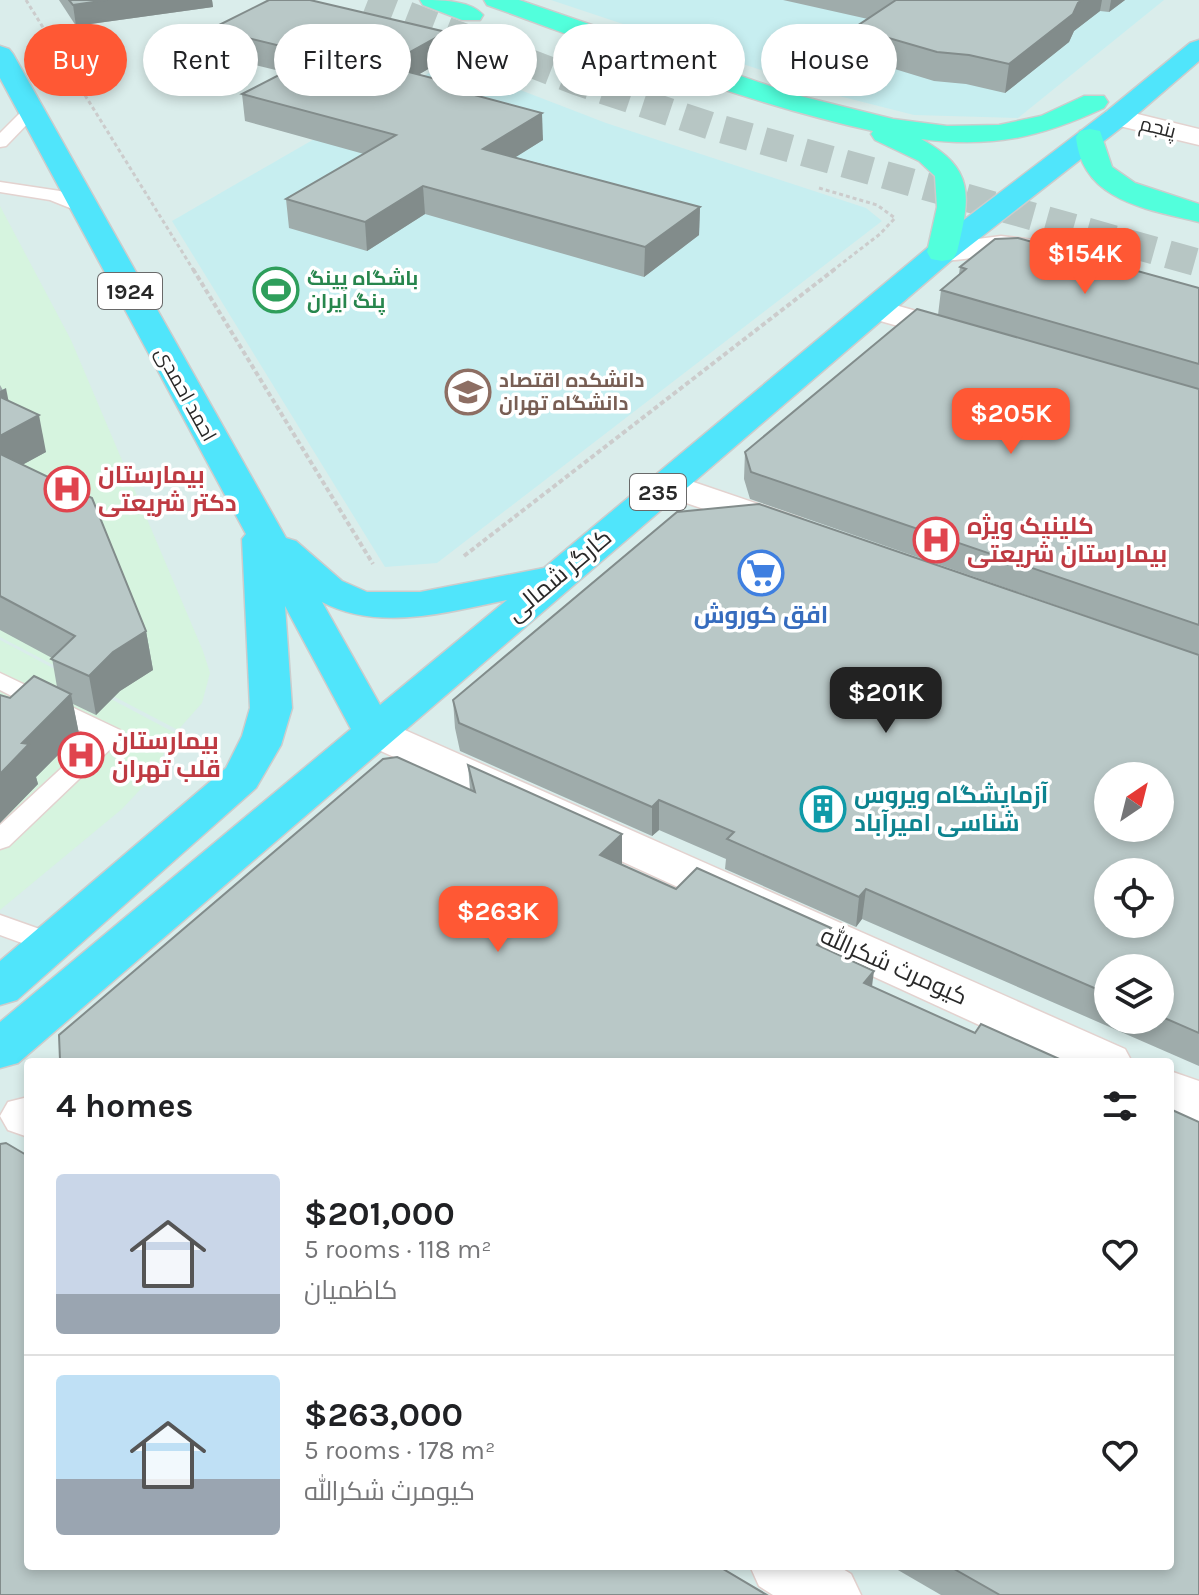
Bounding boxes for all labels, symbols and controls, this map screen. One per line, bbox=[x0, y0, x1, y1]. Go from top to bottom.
chip: Buy bbox=[24, 24, 127, 96]
chip: Rent bbox=[143, 24, 258, 96]
chip: Filters bbox=[274, 24, 411, 96]
chip: New bbox=[427, 24, 537, 96]
chip: Apartment bbox=[553, 24, 745, 96]
chip: House bbox=[761, 24, 897, 96]
street label: پنجم bbox=[1137, 112, 1179, 145]
pin: $154K bbox=[1029, 228, 1141, 296]
text: $154K bbox=[1048, 238, 1122, 269]
sports icon: باشگاه پینگ پنگ ایران bbox=[252, 266, 300, 314]
place label: باشگاه پینگ پنگ ایران bbox=[307, 267, 418, 315]
road number: 1924 bbox=[98, 273, 162, 309]
street label: احمد احمدی bbox=[149, 343, 221, 446]
school or university icon: دانشکده اقتصاد دانشگاه تهران bbox=[444, 368, 492, 416]
place label: دانشکده اقتصاد دانشگاه تهران bbox=[499, 369, 644, 416]
pin: $205K bbox=[955, 388, 1067, 456]
text: $205K bbox=[970, 398, 1052, 429]
place label: بیمارستان دکتر شریعتی bbox=[98, 461, 237, 517]
hospital icon: بیمارستان دکتر شریعتی bbox=[43, 465, 91, 513]
road number: 235 bbox=[630, 474, 686, 510]
place label: کلینیک ویژه بیمارستان شریعتی bbox=[967, 512, 1167, 568]
hospital icon: کلینیک ویژه بیمارستان شریعتی bbox=[912, 516, 960, 564]
street label: کارگر شمالی bbox=[501, 523, 617, 627]
supermarket icon: افق کوروش bbox=[737, 549, 785, 597]
place label: افق کوروش bbox=[694, 601, 828, 629]
pin: $201K bbox=[830, 667, 942, 735]
text: $201K bbox=[848, 677, 924, 708]
place label: بیمارستان قلب تهران bbox=[112, 727, 221, 783]
hospital icon: بیمارستان قلب تهران bbox=[57, 731, 105, 779]
north arrow bbox=[1094, 762, 1174, 842]
map controls bbox=[1094, 762, 1174, 1034]
place label: آزمایشگاه ویروس شناسی امیرآباد bbox=[854, 781, 1049, 837]
building icon: آزمایشگاه ویروس شناسی امیرآباد bbox=[799, 785, 847, 833]
button: locate bbox=[1094, 858, 1174, 938]
pin: $263K bbox=[442, 886, 554, 954]
text: $263K bbox=[457, 896, 539, 927]
street label: کیومرث شکرالله bbox=[816, 919, 973, 1011]
button: layers bbox=[1094, 954, 1174, 1034]
icon: filters bbox=[1098, 1084, 1142, 1128]
text: 4 homes bbox=[56, 1086, 193, 1126]
text: $201,000 bbox=[304, 1194, 455, 1234]
icon: home bbox=[120, 1206, 216, 1302]
icon: heart bbox=[1098, 1232, 1142, 1276]
text: 5 rooms · 118 m² bbox=[304, 1234, 492, 1265]
text: کاظمیان bbox=[304, 1275, 397, 1306]
text: $263,000 bbox=[304, 1395, 463, 1435]
icon: home bbox=[120, 1407, 216, 1503]
icon: heart bbox=[1098, 1433, 1142, 1477]
text: 5 rooms · 178 m² bbox=[304, 1435, 495, 1466]
text: کیومرث شکرالله bbox=[304, 1476, 475, 1507]

